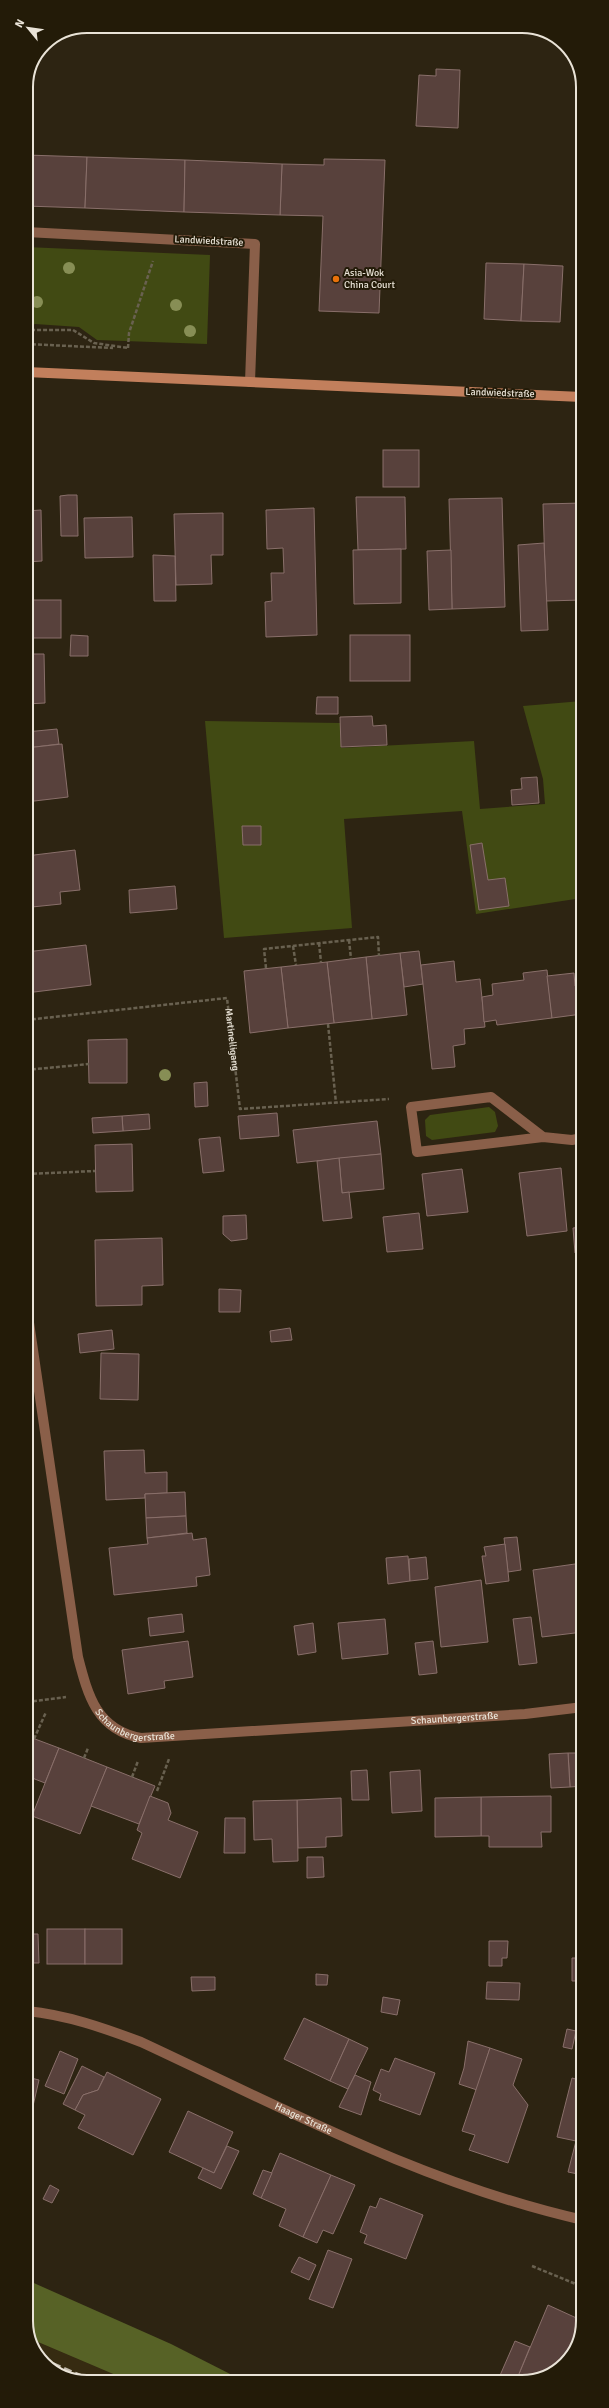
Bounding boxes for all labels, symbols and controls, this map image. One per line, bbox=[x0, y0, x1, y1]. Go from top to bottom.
north arrow bbox=[8, 8, 48, 48]
text: N bbox=[12, 17, 27, 30]
street label: Landwiedstraße bbox=[174, 233, 244, 249]
place label: Asia-Wok China Court bbox=[344, 267, 395, 291]
marker: Asia-Wok China Court bbox=[331, 274, 341, 284]
street label: Landwiedstraße bbox=[465, 386, 535, 400]
street label: Martinelligang bbox=[222, 1007, 242, 1072]
street label: Schaunbergerstraße bbox=[92, 1707, 175, 1744]
street label: Schaunbergerstraße bbox=[411, 1710, 499, 1727]
street label: Haager Straße bbox=[273, 2100, 334, 2137]

